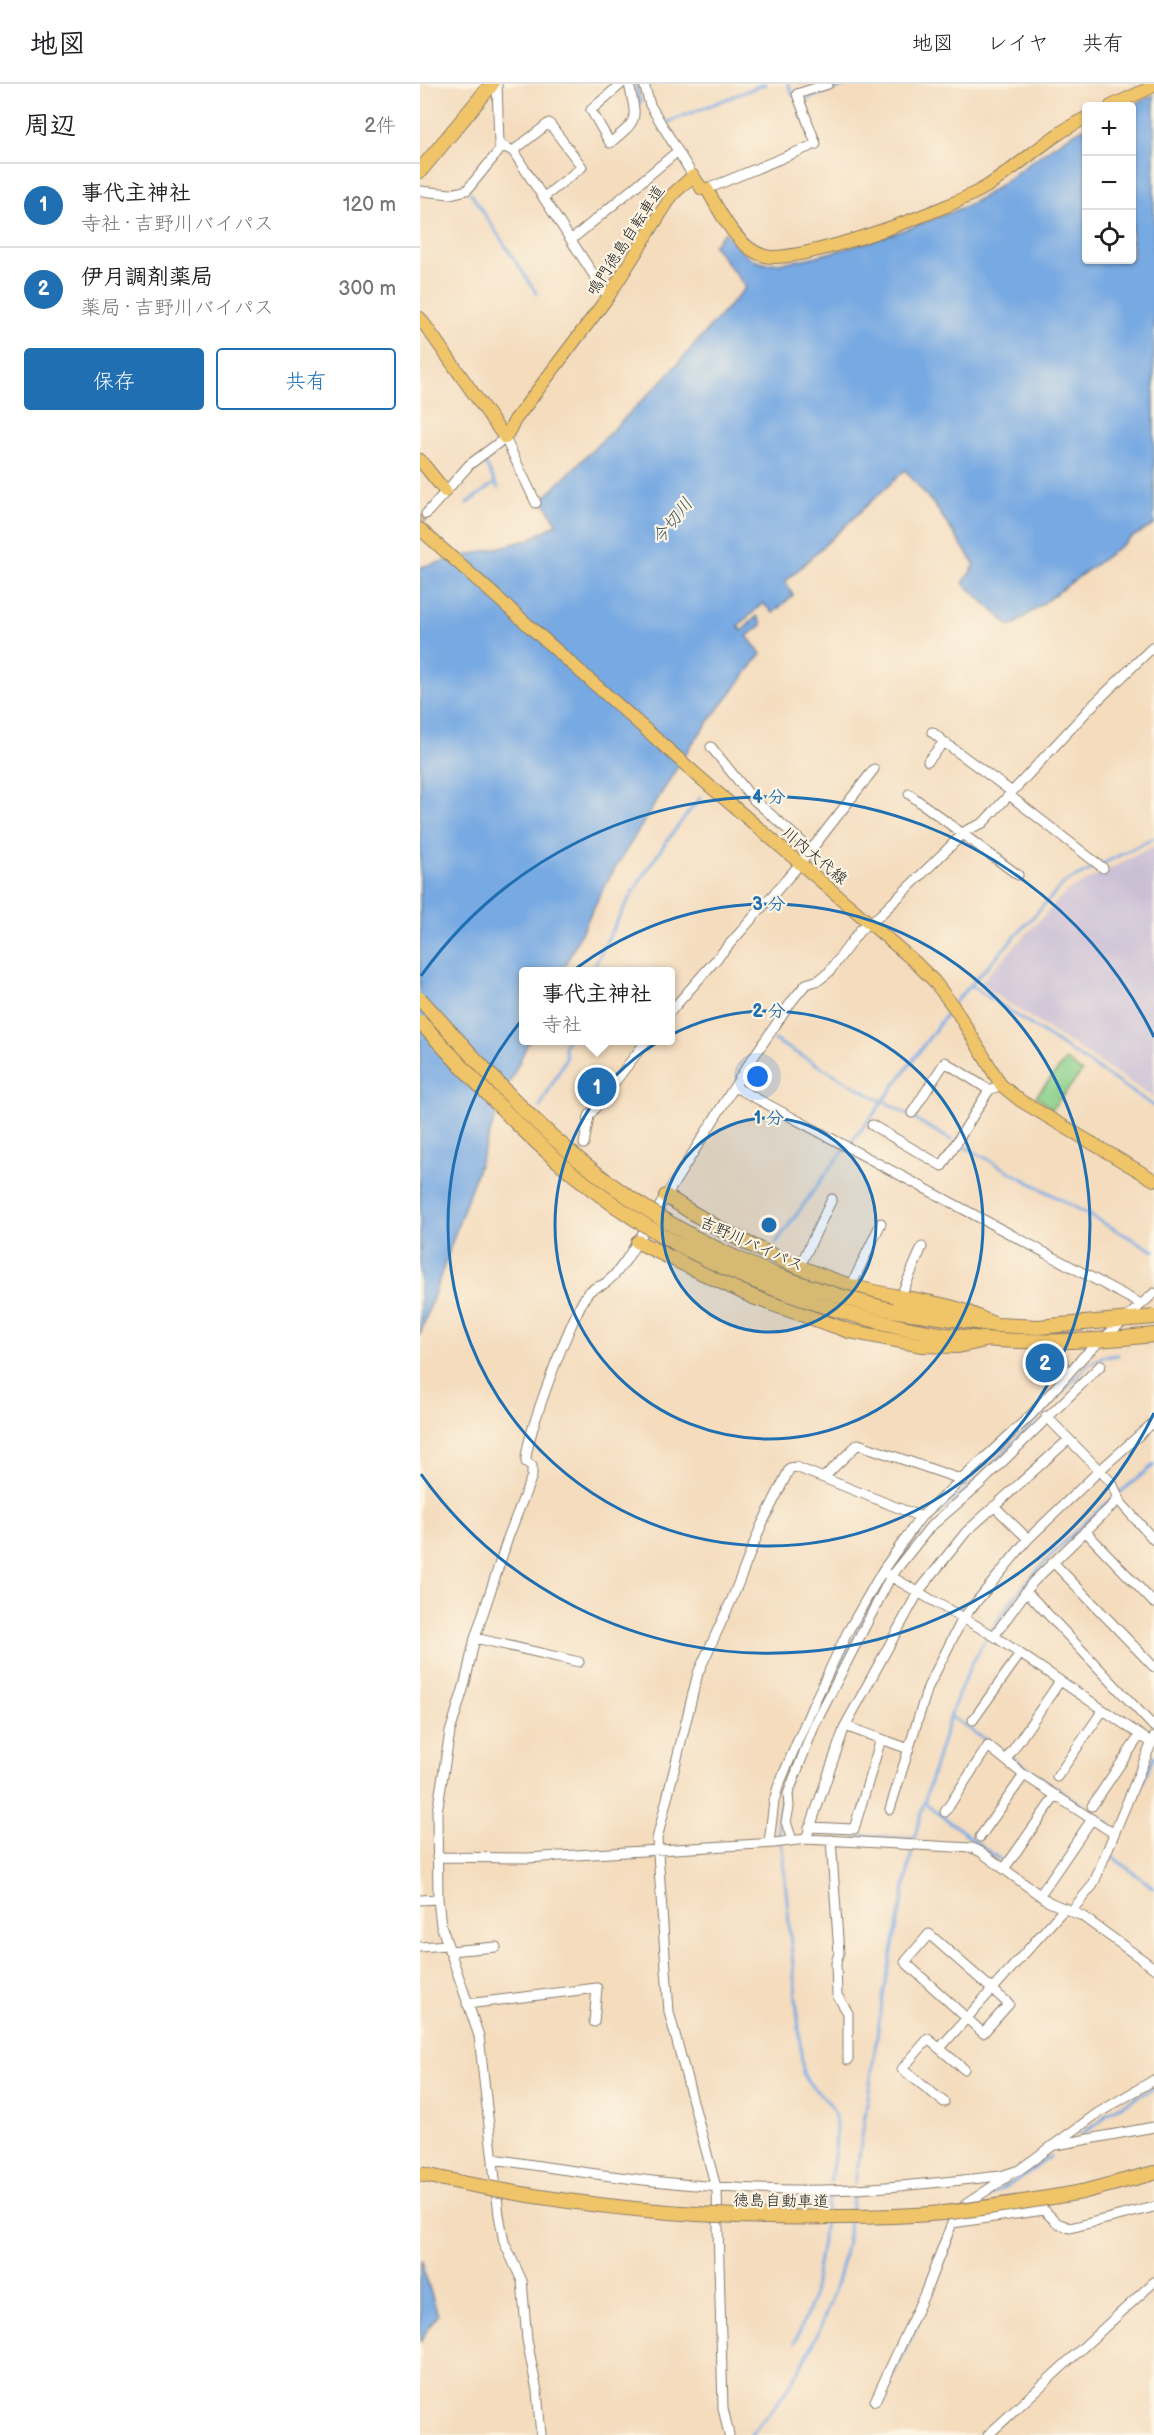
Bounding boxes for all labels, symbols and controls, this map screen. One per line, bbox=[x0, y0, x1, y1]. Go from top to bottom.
text: 地図 bbox=[30, 28, 86, 61]
text: 地図 bbox=[912, 31, 954, 56]
text: レイヤ bbox=[987, 31, 1049, 56]
text: 共有 bbox=[1082, 31, 1124, 56]
map controls bbox=[1082, 102, 1136, 264]
button: + bbox=[1082, 102, 1136, 156]
text: 周辺 bbox=[24, 111, 76, 142]
text: 2件 bbox=[364, 114, 396, 138]
button: − bbox=[1082, 156, 1136, 210]
text: 事代主神社 bbox=[81, 180, 191, 207]
street label: 鳴門徳島自転車道 bbox=[583, 182, 669, 300]
text: 1 bbox=[39, 193, 48, 217]
text: 120 m bbox=[343, 193, 396, 217]
button: locate bbox=[1082, 210, 1136, 264]
text: 寺社 · 吉野川バイパス bbox=[81, 212, 274, 236]
text: 伊月調剤薬局 bbox=[81, 264, 213, 291]
text: 2 bbox=[38, 277, 49, 301]
text: 300 m bbox=[338, 277, 396, 301]
text: 薬局 · 吉野川バイパス bbox=[81, 296, 274, 320]
button: 保存 bbox=[24, 348, 204, 410]
button: 共有 bbox=[216, 348, 396, 410]
water label: 今切川 bbox=[647, 494, 698, 549]
text: 4 分 bbox=[752, 787, 786, 808]
street label: 川内大代線 bbox=[777, 823, 851, 889]
text: 3 分 bbox=[752, 894, 786, 915]
popup bbox=[519, 967, 675, 1045]
text: 事代主神社 bbox=[542, 981, 652, 1008]
text: 2 分 bbox=[752, 1001, 786, 1022]
text: 寺社 bbox=[542, 1013, 582, 1037]
your location bbox=[743, 1062, 772, 1091]
pin: 1 bbox=[578, 1064, 616, 1110]
text: 1 分 bbox=[754, 1108, 784, 1129]
street label: 吉野川バイパス bbox=[697, 1213, 806, 1276]
centre of rings bbox=[759, 1215, 779, 1235]
pin: 2 bbox=[1026, 1340, 1064, 1386]
street label: 徳島自動車道 bbox=[733, 2191, 829, 2212]

